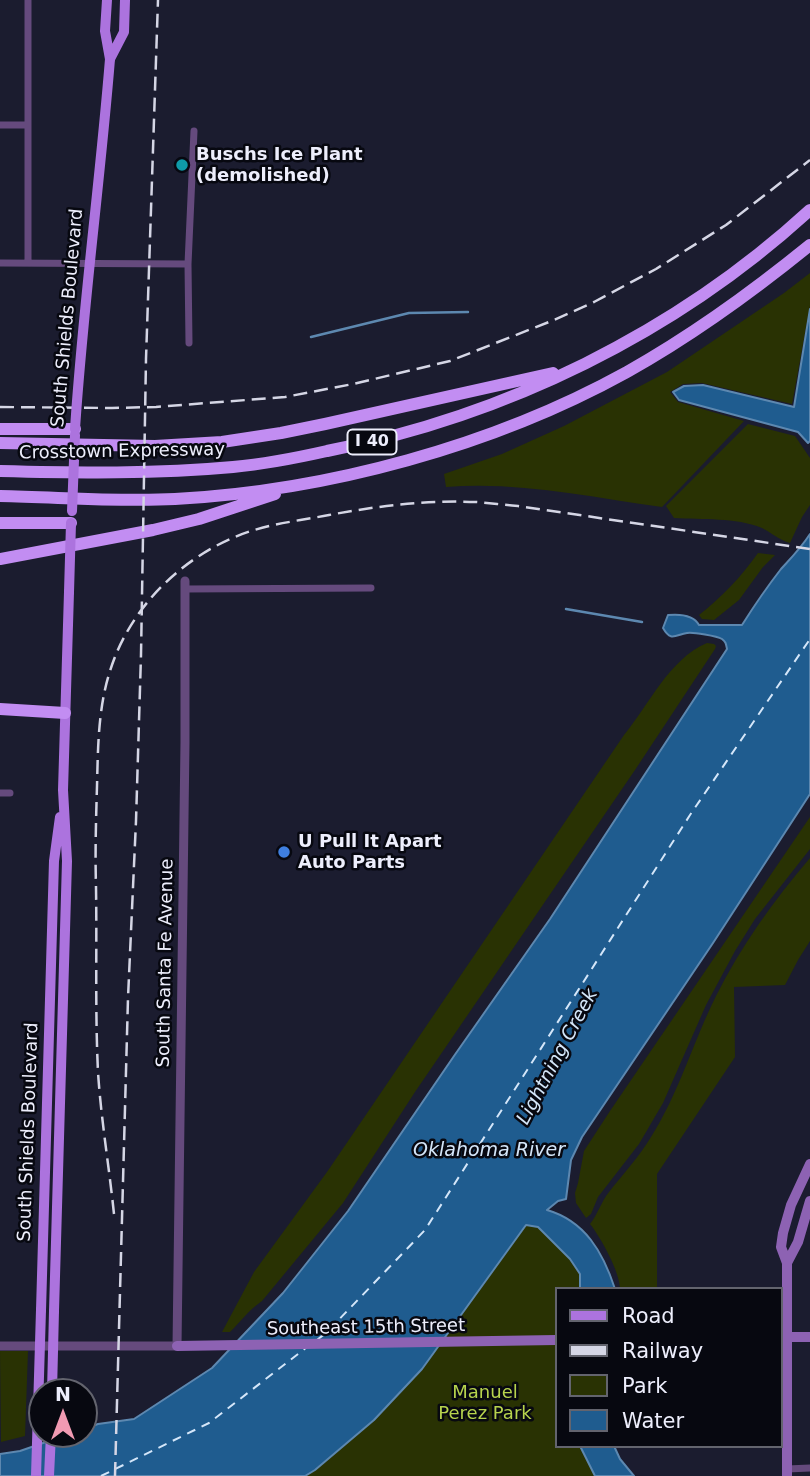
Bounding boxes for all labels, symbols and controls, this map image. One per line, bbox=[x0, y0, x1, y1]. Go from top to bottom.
place label: Buschs Ice Plant (demolished) bbox=[196, 144, 362, 186]
marker: Buschs Ice Plant (demolished) bbox=[174, 157, 190, 173]
street label: South Shields Boulevard bbox=[48, 208, 88, 428]
road number: I 40 bbox=[348, 430, 396, 454]
street label: Crosstown Expressway bbox=[19, 439, 225, 465]
place label: U Pull It Apart Auto Parts bbox=[298, 831, 442, 874]
marker: U Pull It Apart Auto Parts bbox=[276, 844, 292, 860]
street label: South Santa Fe Avenue bbox=[153, 858, 179, 1068]
water label: Lightning Creek bbox=[513, 985, 603, 1129]
street label: South Shields Boulevard bbox=[14, 1022, 44, 1242]
water label: Oklahoma River bbox=[413, 1140, 565, 1162]
legend bbox=[554, 1287, 782, 1448]
text: Road bbox=[622, 1304, 675, 1328]
street label: Southeast 15th Street bbox=[267, 1315, 465, 1341]
text: Railway bbox=[622, 1339, 703, 1363]
text: Park bbox=[622, 1374, 667, 1398]
north arrow bbox=[28, 1378, 98, 1448]
park label: Manuel Perez Park bbox=[438, 1382, 532, 1424]
text: N bbox=[55, 1383, 71, 1405]
text: Water bbox=[622, 1409, 684, 1433]

